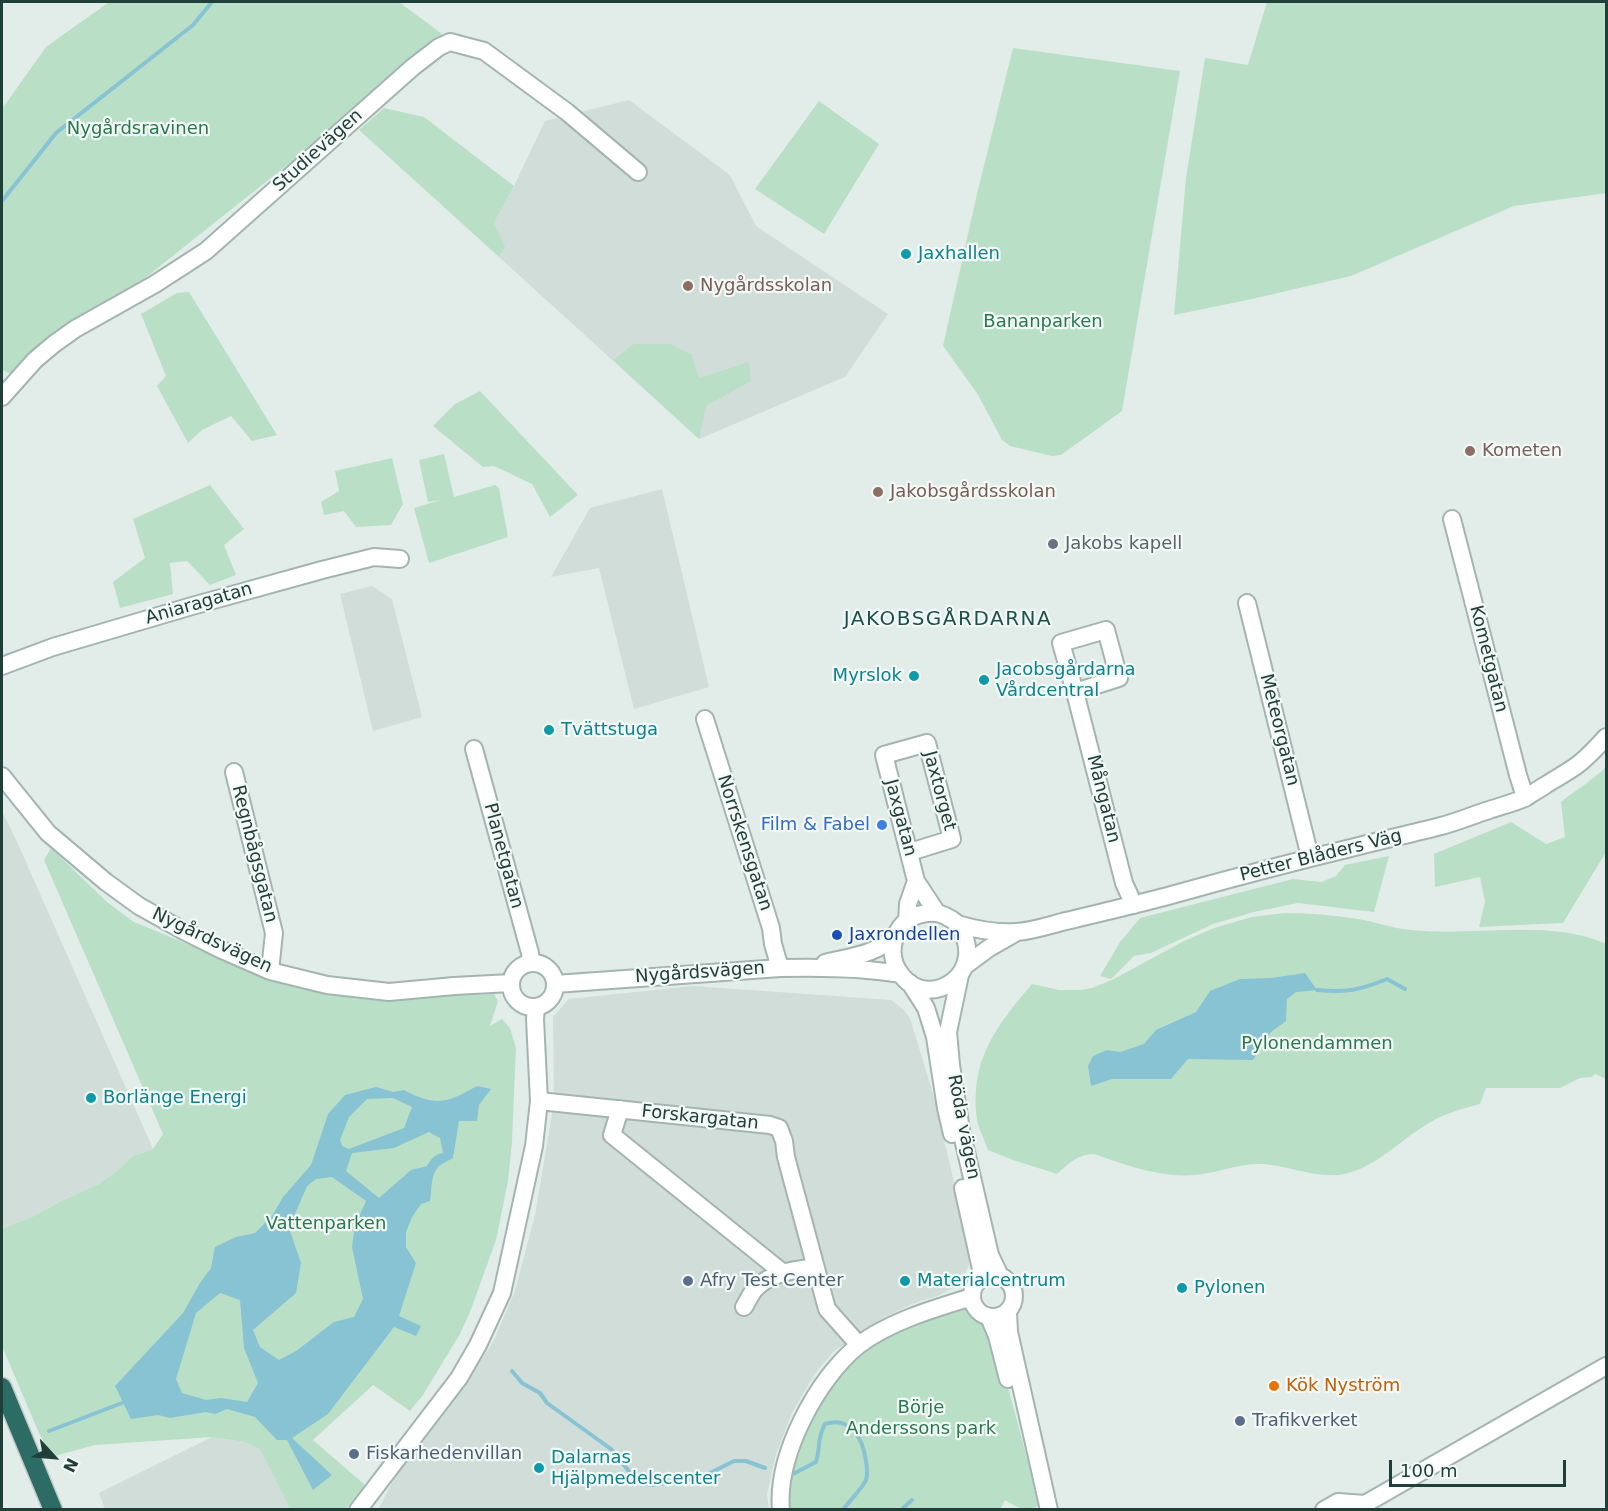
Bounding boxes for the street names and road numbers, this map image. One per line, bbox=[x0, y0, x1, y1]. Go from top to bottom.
street label: Studievägen bbox=[269, 105, 367, 197]
street label: Aniaragatan bbox=[143, 578, 255, 630]
street label: Kometgatan bbox=[1464, 603, 1512, 715]
street label: Meteorgatan bbox=[1255, 672, 1303, 788]
street label: Jaxtorget bbox=[918, 749, 960, 833]
street label: Mångatan bbox=[1082, 753, 1124, 845]
street label: Norrskensgatan bbox=[712, 772, 776, 914]
street label: Jaxgatan bbox=[879, 777, 921, 859]
street label: Regnbågsgatan bbox=[226, 783, 282, 925]
street label: Planetgatan bbox=[479, 801, 527, 911]
street label: Petter Blåders Väg bbox=[1238, 825, 1404, 887]
street label: Nygårdsvägen bbox=[149, 904, 275, 978]
street label: Nygårdsvägen bbox=[634, 958, 766, 988]
street label: Röda vägen bbox=[942, 1073, 984, 1181]
street label: Forskargatan bbox=[640, 1101, 760, 1135]

